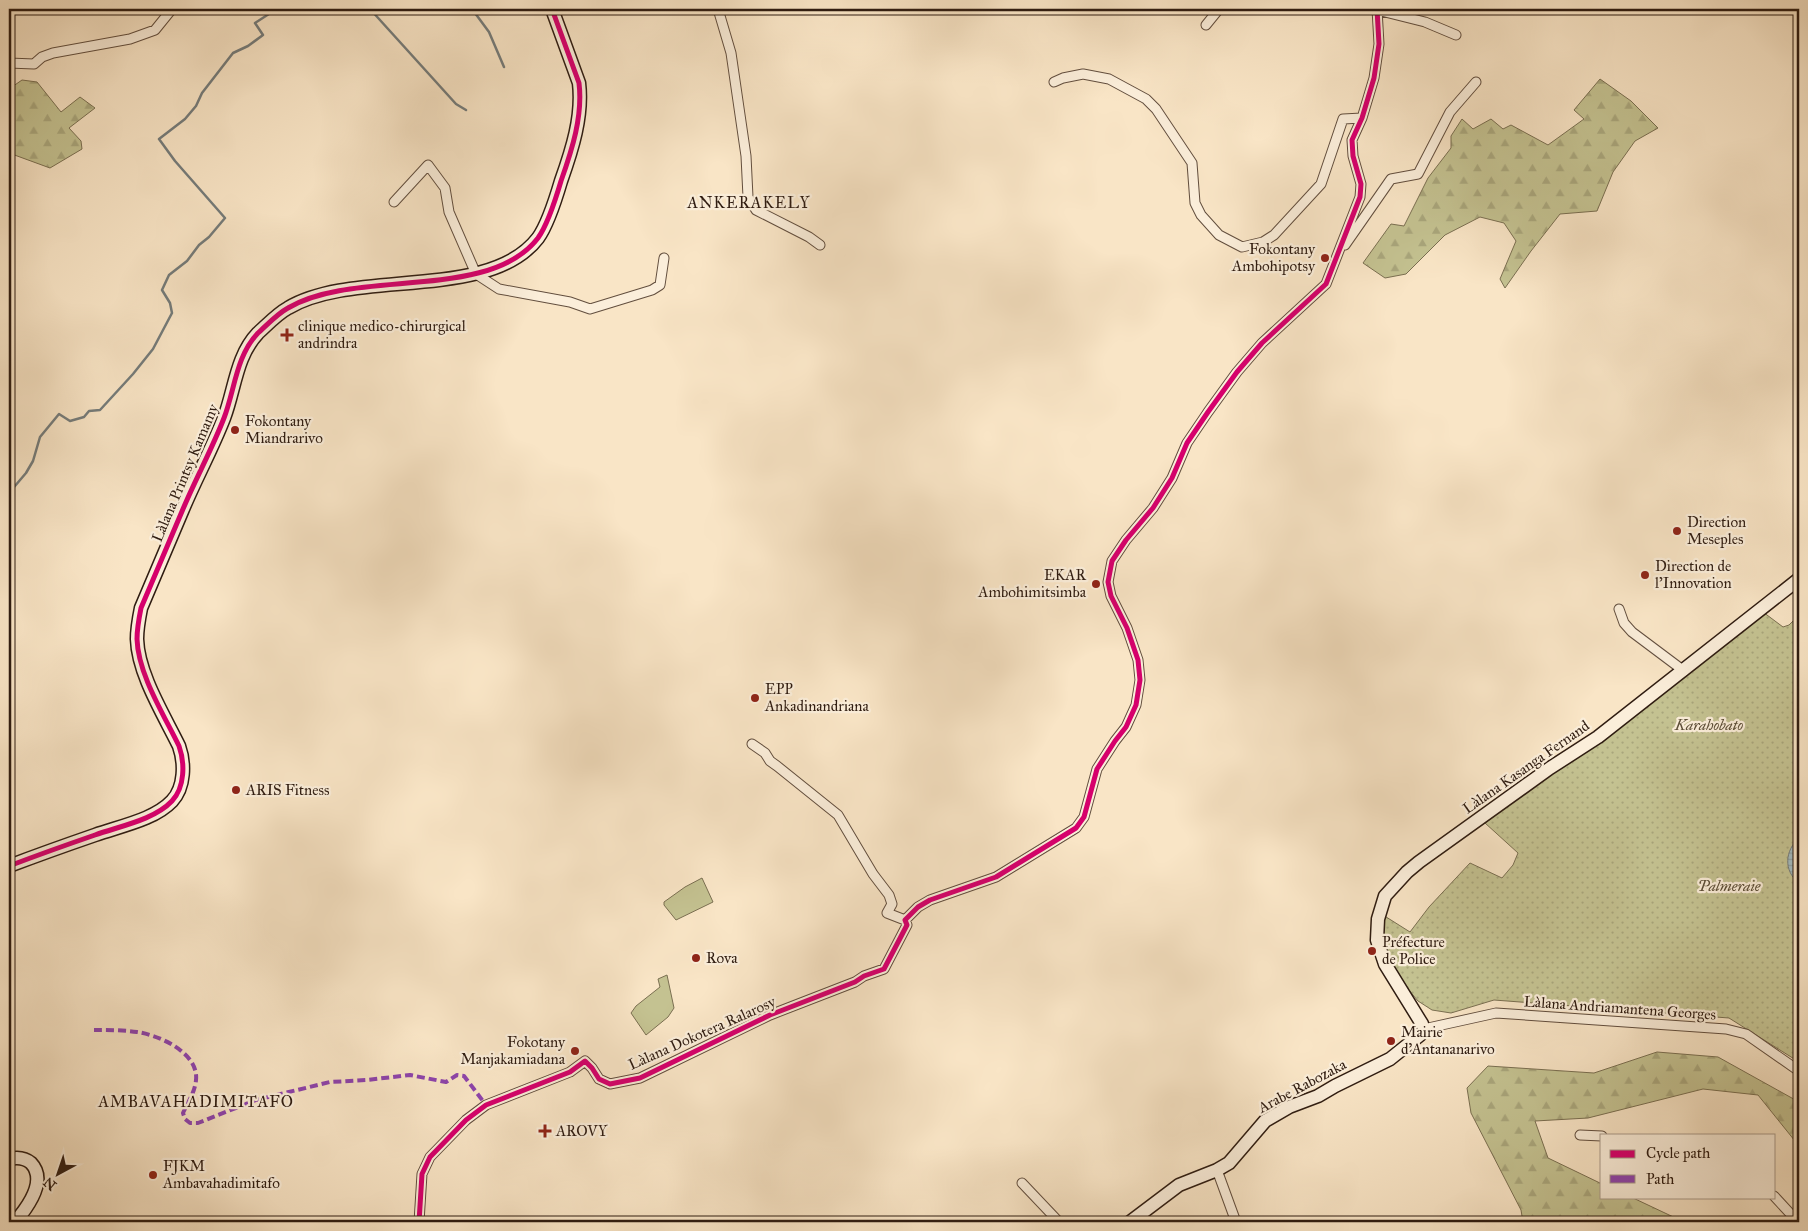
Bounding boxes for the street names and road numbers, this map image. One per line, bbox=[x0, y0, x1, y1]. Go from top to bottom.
street label: Làlana Printsy Kamamy bbox=[148, 400, 223, 545]
street label: Làlana Kasanga Fernand bbox=[1459, 716, 1593, 818]
street label: Làlana Dokotera Ralarosy bbox=[626, 992, 779, 1074]
street label: Làlana Andriamantena Georges bbox=[1523, 992, 1717, 1024]
street label: Arabe Rabozaka bbox=[1254, 1055, 1350, 1117]

